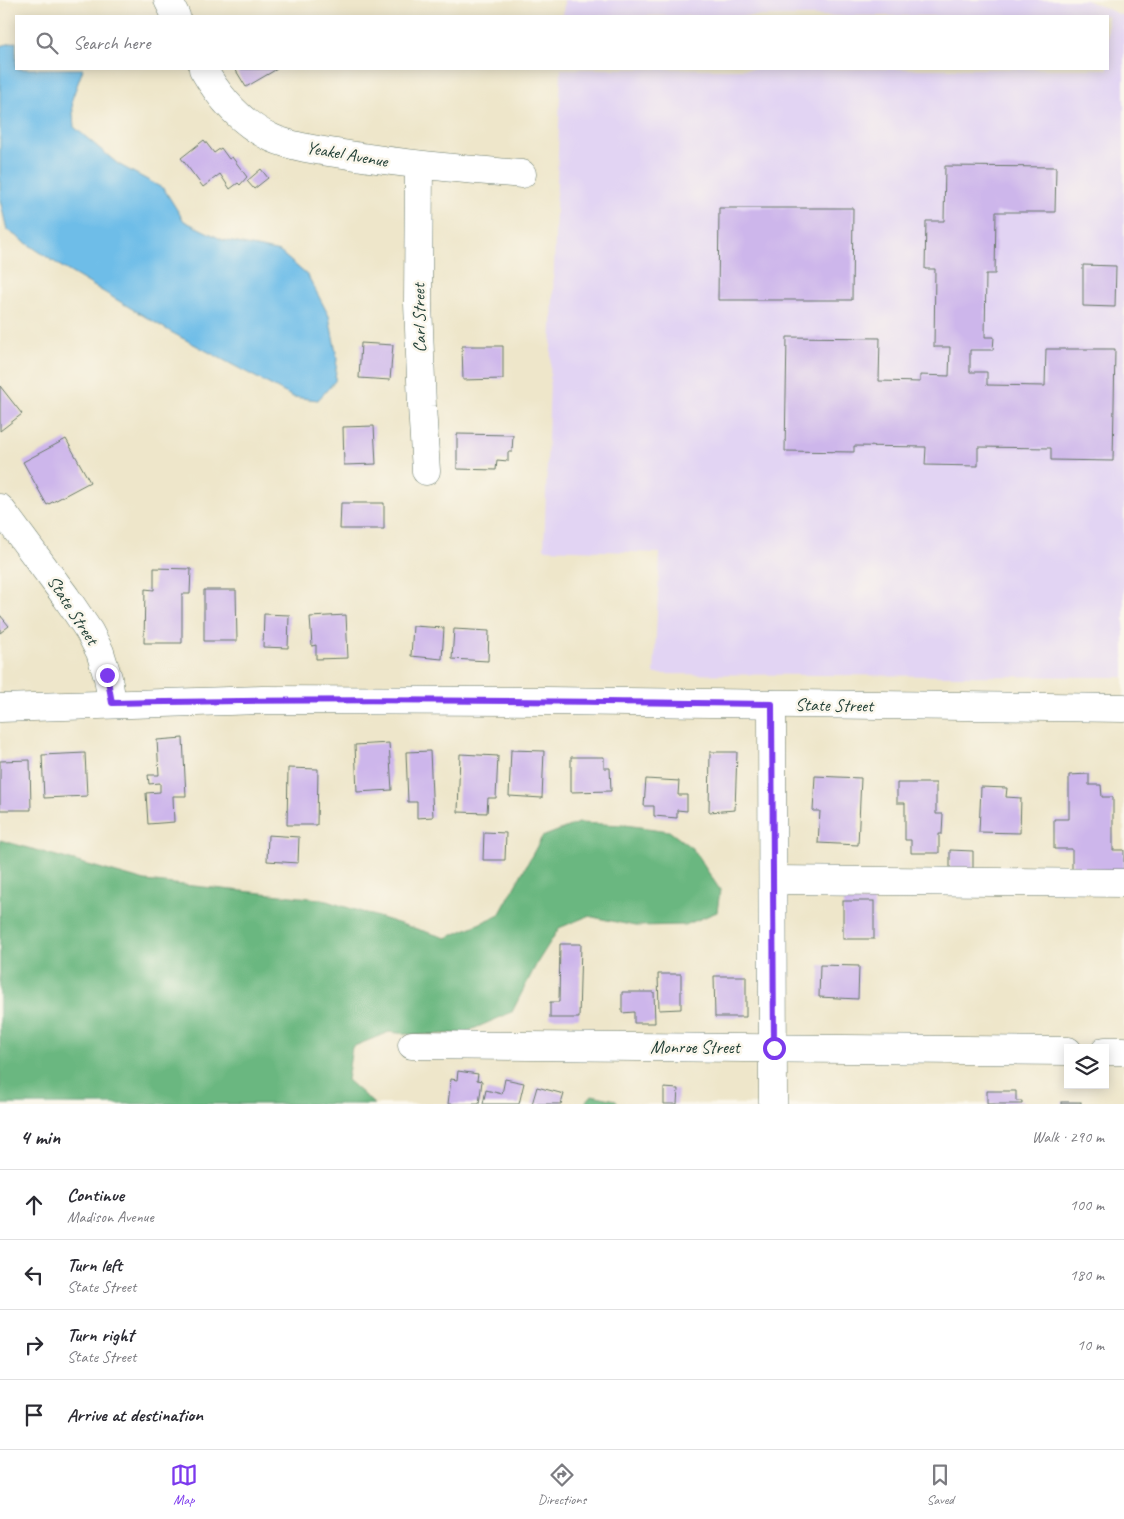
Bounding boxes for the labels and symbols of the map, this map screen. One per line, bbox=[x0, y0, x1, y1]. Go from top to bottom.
street label: Yeakel Avenue bbox=[305, 136, 391, 172]
street label: Carl Street bbox=[407, 281, 431, 353]
street label: State Street bbox=[43, 571, 105, 650]
route end bbox=[96, 664, 119, 687]
street label: State Street bbox=[795, 693, 875, 717]
street label: Monroe Street bbox=[650, 1036, 742, 1058]
route start bbox=[763, 1037, 786, 1060]

